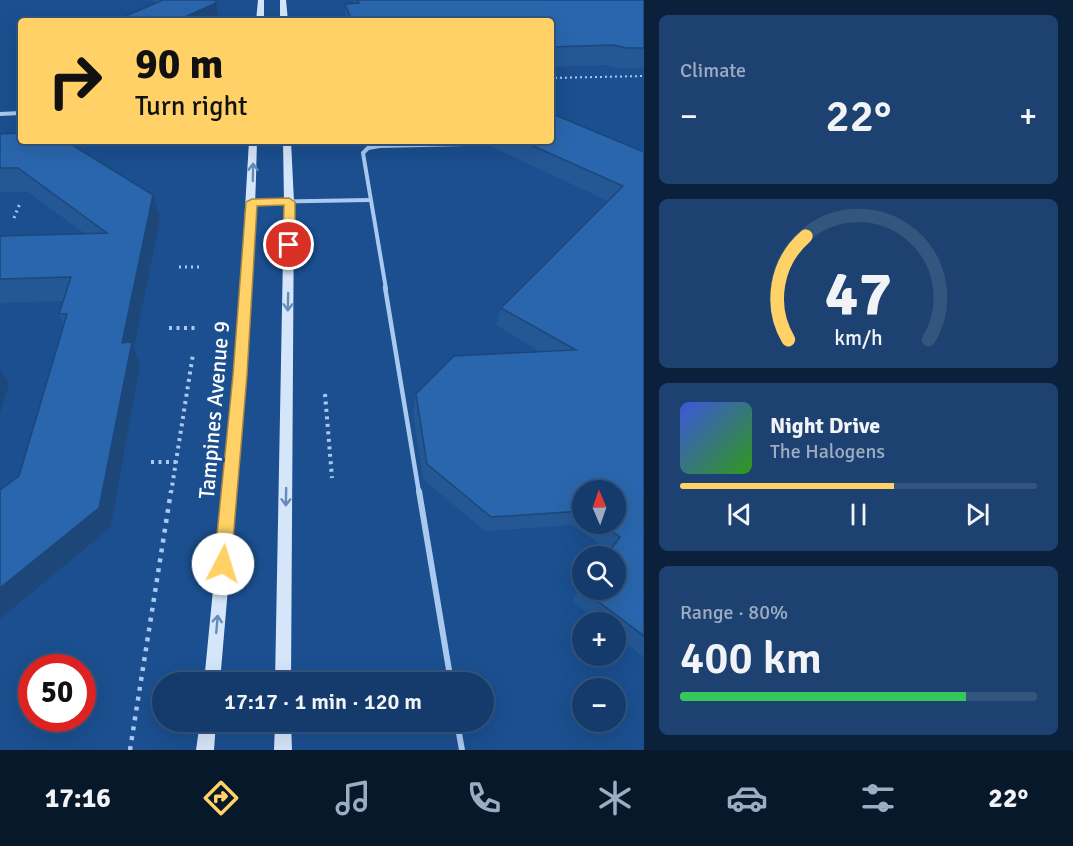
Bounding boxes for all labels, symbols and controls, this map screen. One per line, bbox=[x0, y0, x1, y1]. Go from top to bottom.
text: 90 m bbox=[135, 39, 224, 90]
icon: right bbox=[36, 42, 114, 120]
text: Climate bbox=[680, 58, 746, 83]
text: 22° bbox=[826, 89, 891, 144]
text: Turn right bbox=[135, 90, 248, 123]
text: − bbox=[680, 96, 698, 137]
text: + bbox=[1019, 96, 1037, 137]
one-way arrow bbox=[247, 162, 258, 182]
pin bbox=[263, 219, 314, 270]
icon: arrive bbox=[272, 228, 305, 261]
text: 47 bbox=[825, 255, 892, 332]
one-way arrow bbox=[282, 292, 294, 312]
street label: Tampines Avenue 9 bbox=[193, 320, 235, 500]
text: km/h bbox=[834, 326, 883, 352]
text: Night Drive bbox=[770, 412, 880, 439]
text: The Halogens bbox=[770, 439, 885, 464]
north arrow bbox=[572, 480, 626, 534]
map controls bbox=[572, 480, 626, 732]
one-way arrow bbox=[280, 487, 292, 507]
icon: previous bbox=[723, 498, 756, 531]
icon: pause bbox=[842, 498, 875, 531]
icon: next bbox=[961, 498, 994, 531]
position arrow bbox=[191, 532, 255, 596]
button: search bbox=[572, 546, 626, 600]
text: Range · 80% bbox=[680, 600, 788, 625]
button: + bbox=[572, 612, 626, 666]
one-way arrow bbox=[212, 615, 223, 635]
text: 400 km bbox=[680, 631, 822, 686]
speed limit sign: 50 bbox=[18, 654, 96, 732]
button: − bbox=[572, 678, 626, 732]
text: 17:17 · 1 min · 120 m bbox=[224, 688, 422, 715]
icon: directions bbox=[200, 777, 242, 819]
icon: music bbox=[332, 777, 374, 819]
icon: phone bbox=[463, 777, 505, 819]
icon: climate bbox=[594, 777, 636, 819]
icon: car bbox=[726, 777, 768, 819]
icon: filters bbox=[857, 777, 899, 819]
text: 17:16 bbox=[45, 782, 111, 815]
text: 22° bbox=[988, 782, 1028, 815]

